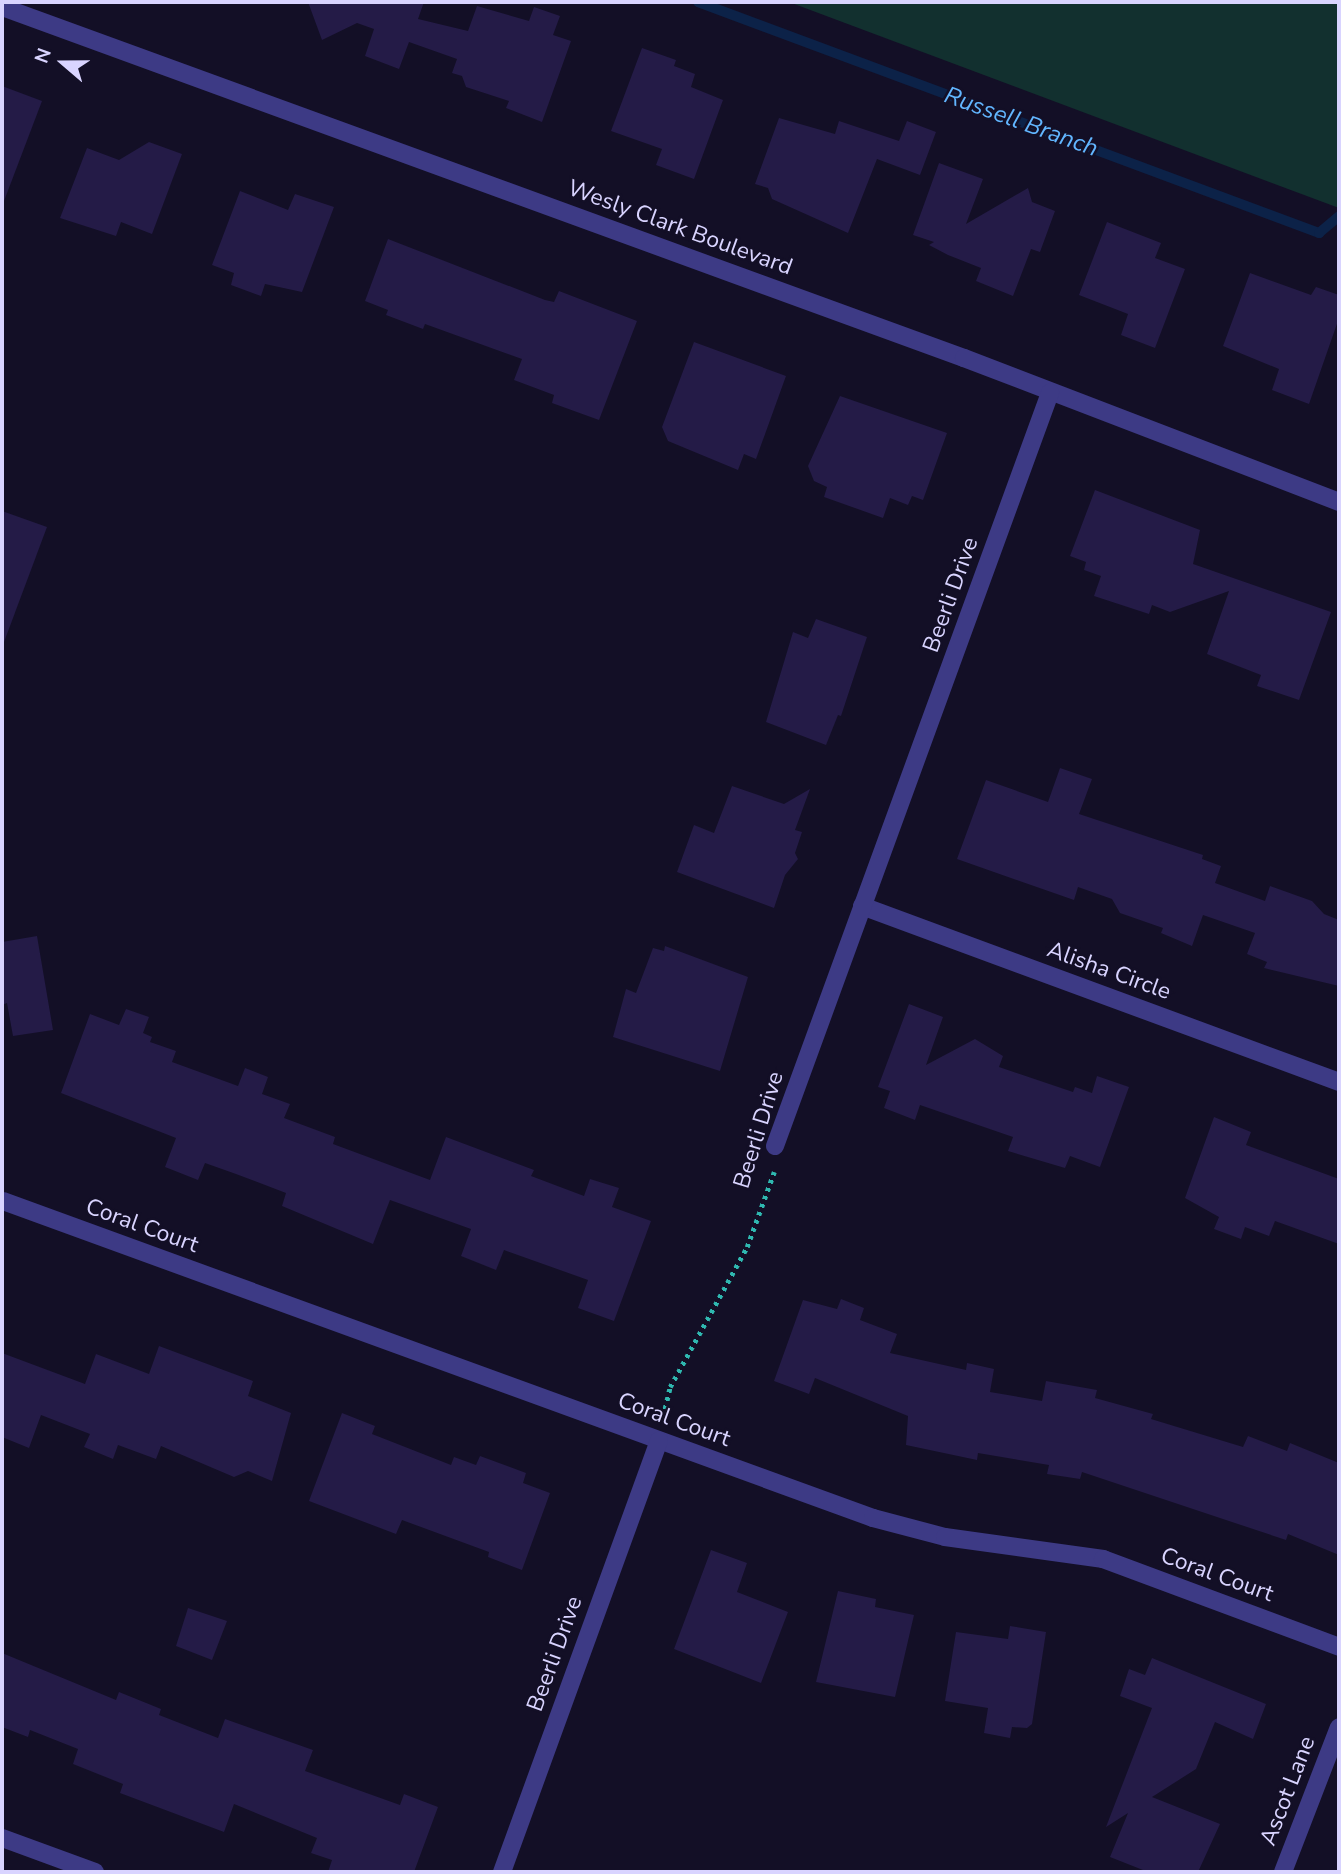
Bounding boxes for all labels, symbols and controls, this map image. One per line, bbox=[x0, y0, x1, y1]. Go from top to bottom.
north arrow bbox=[28, 28, 98, 98]
text: N bbox=[29, 45, 58, 67]
water label: Russell Branch bbox=[940, 81, 1102, 163]
street label: Wesly Clark Boulevard bbox=[564, 175, 796, 281]
street label: Beerli Drive bbox=[917, 533, 985, 657]
street label: Alisha Circle bbox=[1043, 936, 1175, 1006]
street label: Beerli Drive bbox=[728, 1068, 790, 1192]
street label: Coral Court bbox=[82, 1193, 202, 1259]
street label: Coral Court bbox=[614, 1387, 734, 1453]
street label: Coral Court bbox=[1157, 1542, 1277, 1608]
street label: Beerli Drive bbox=[521, 1592, 589, 1716]
street label: Ascot Lane bbox=[1255, 1733, 1321, 1849]

